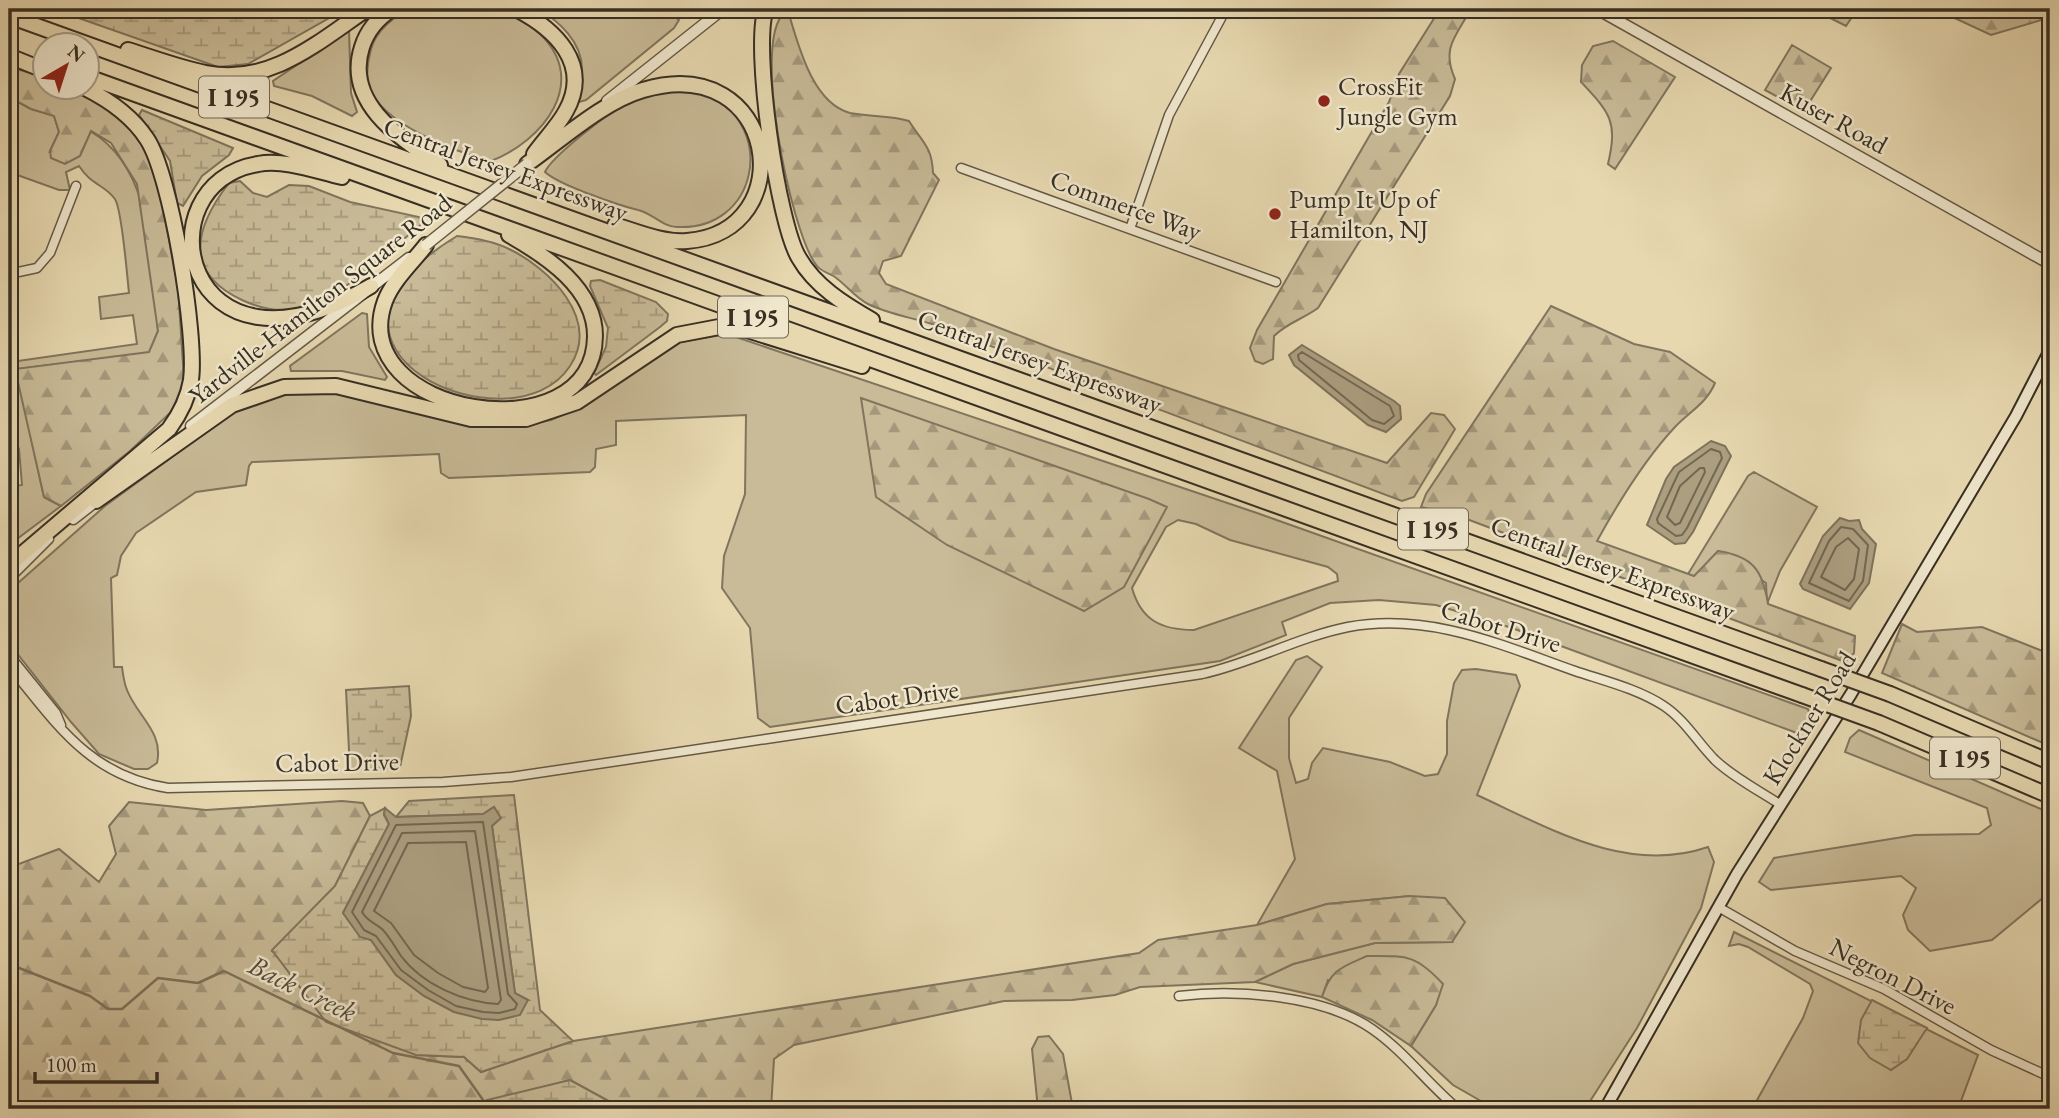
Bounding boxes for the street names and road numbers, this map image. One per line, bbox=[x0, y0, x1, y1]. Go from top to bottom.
street label: Kuser Road bbox=[1774, 74, 1895, 162]
road number: I 195 bbox=[199, 76, 269, 118]
street label: Central Jersey Expressway bbox=[379, 109, 633, 229]
street label: Commerce Way bbox=[1046, 162, 1207, 248]
street label: Yardville-Hamilton Square Road bbox=[182, 185, 459, 412]
road number: I 195 bbox=[718, 296, 788, 338]
street label: Central Jersey Expressway bbox=[913, 301, 1167, 421]
road number: I 195 bbox=[1398, 508, 1468, 550]
street label: Central Jersey Expressway bbox=[1486, 508, 1740, 628]
street label: Cabot Drive bbox=[1437, 592, 1565, 660]
street label: Klockner Road bbox=[1754, 644, 1864, 791]
street label: Cabot Drive bbox=[833, 672, 961, 722]
road number: I 195 bbox=[1930, 738, 2000, 778]
street label: Cabot Drive bbox=[275, 744, 399, 780]
street label: Negron Drive bbox=[1824, 930, 1962, 1022]

